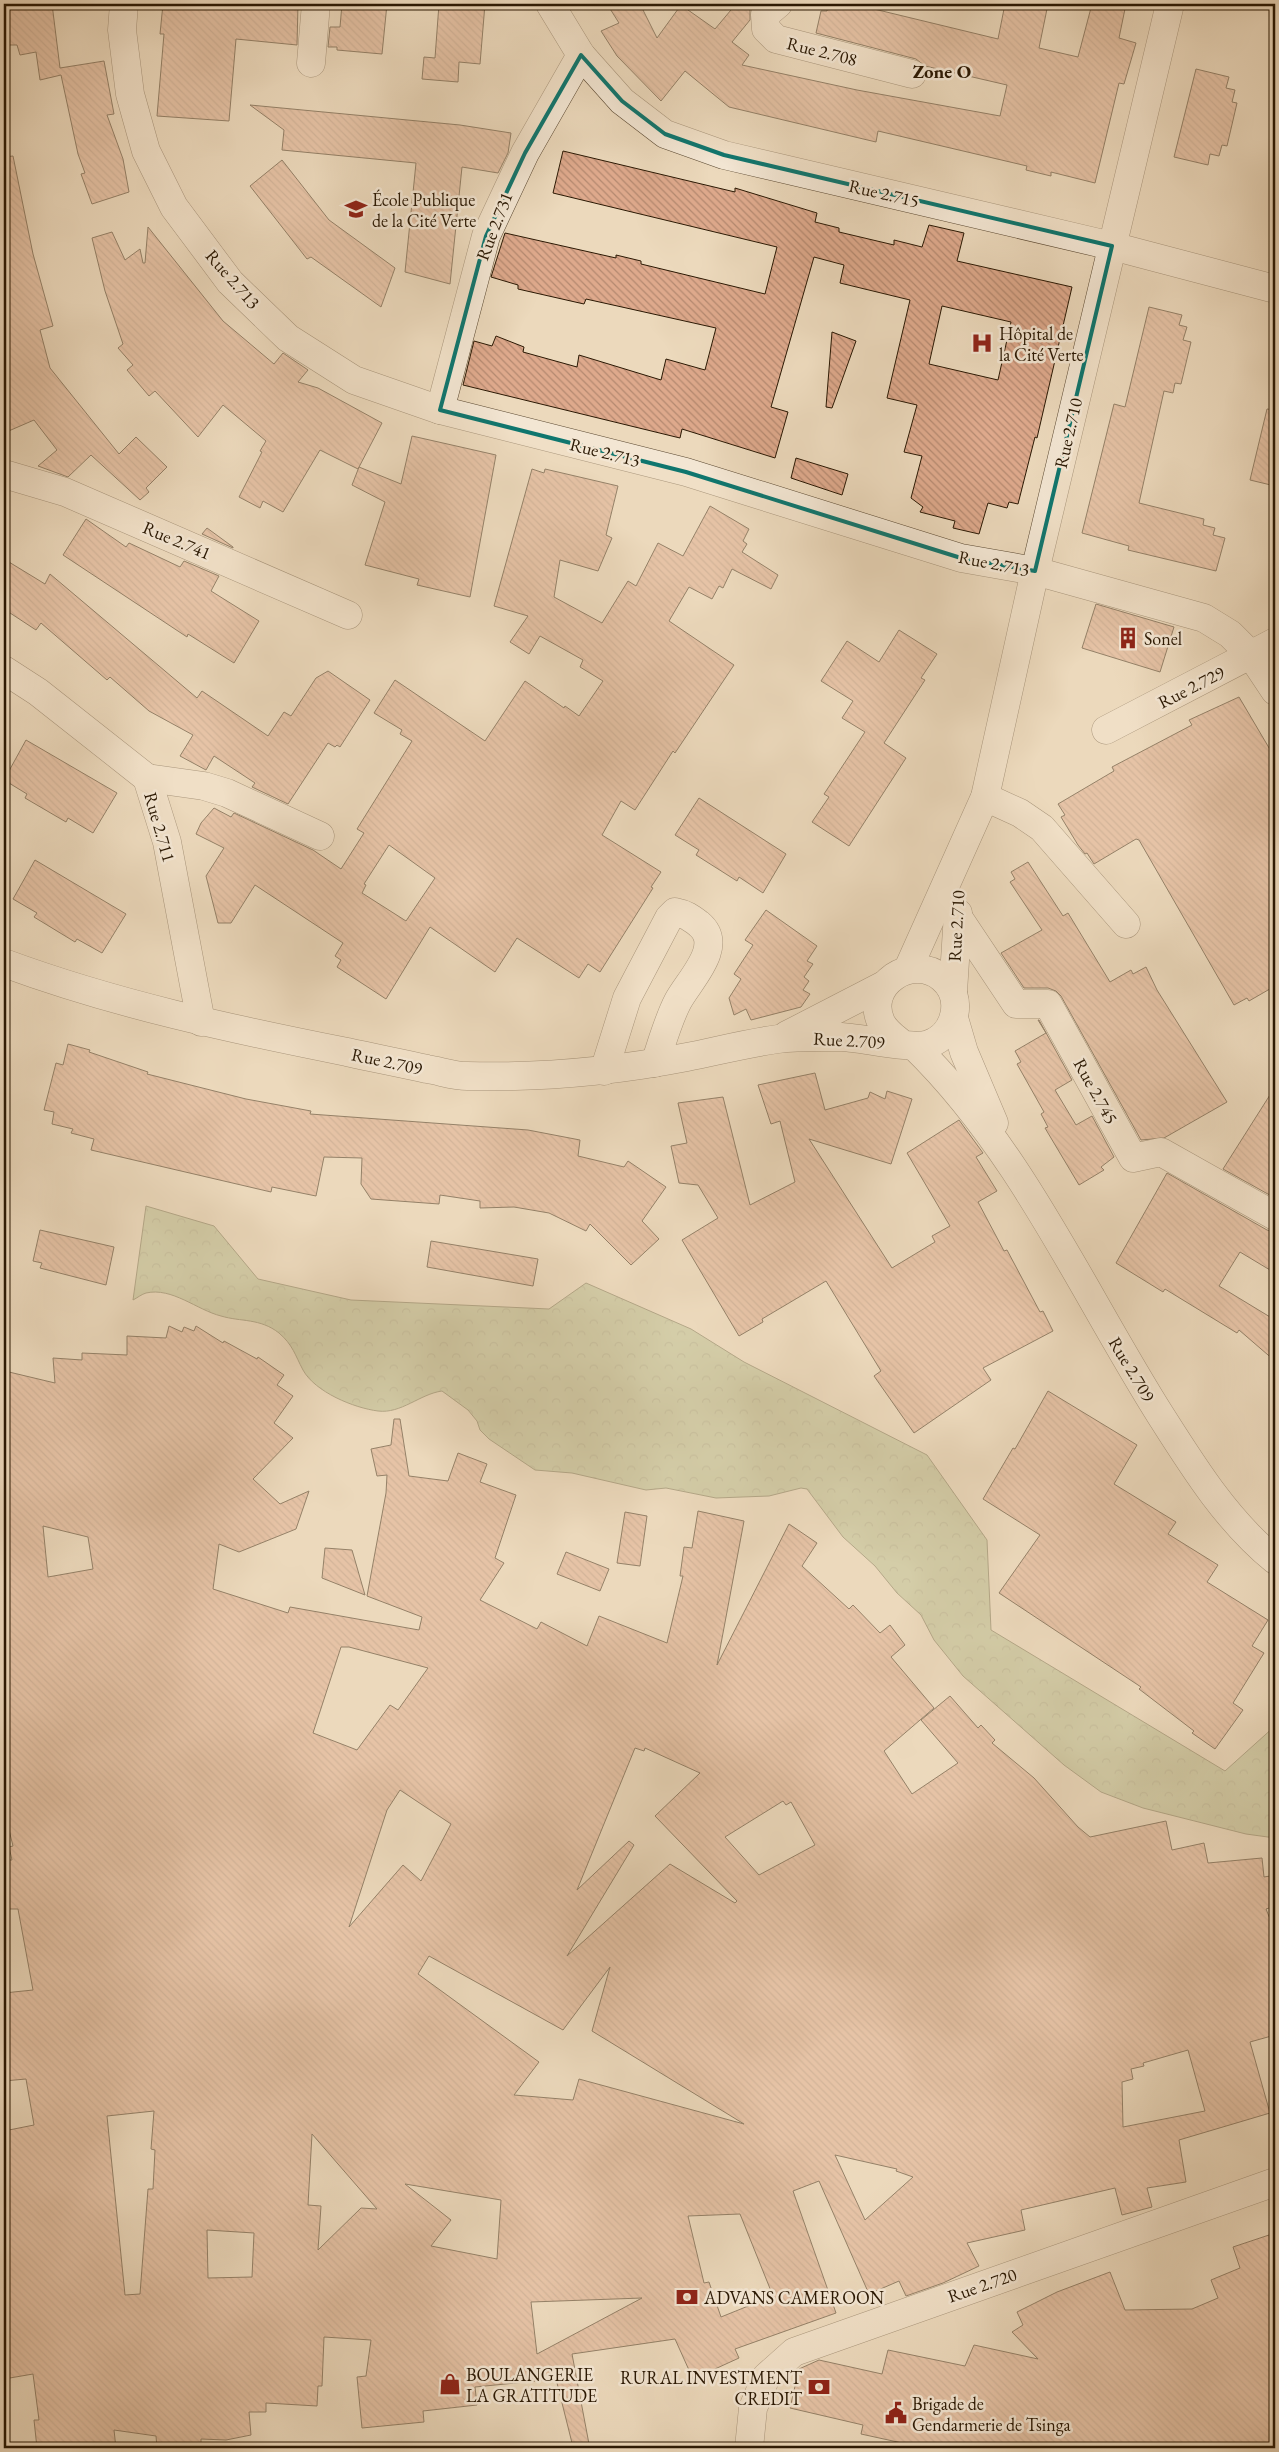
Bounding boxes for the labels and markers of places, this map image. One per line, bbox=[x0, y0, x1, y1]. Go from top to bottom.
place label: École Publique de la Cité Verte bbox=[372, 188, 476, 232]
school or university icon: École Publique de la Cité Verte bbox=[343, 196, 369, 222]
place label: Hôpital de la Cité Verte bbox=[999, 322, 1084, 366]
hospital icon: Hôpital de la Cité Verte bbox=[969, 330, 995, 356]
building icon: Sonel bbox=[1115, 625, 1141, 651]
place label: Sonel bbox=[1144, 627, 1182, 650]
bank icon: ADVANS CAMEROON bbox=[674, 2284, 700, 2310]
place label: ADVANS CAMEROON bbox=[703, 2286, 885, 2309]
place label: BOULANGERIE LA GRATITUDE bbox=[466, 2363, 597, 2407]
place label: RURAL INVESTMENT CREDIT bbox=[620, 2366, 803, 2410]
shop icon: BOULANGERIE LA GRATITUDE bbox=[437, 2371, 463, 2397]
bank icon: RURAL INVESTMENT CREDIT bbox=[806, 2374, 832, 2400]
place label: Brigade de Gendarmerie de Tsinga bbox=[912, 2392, 1072, 2436]
public building icon: Brigade de Gendarmerie de Tsinga bbox=[883, 2400, 909, 2426]

